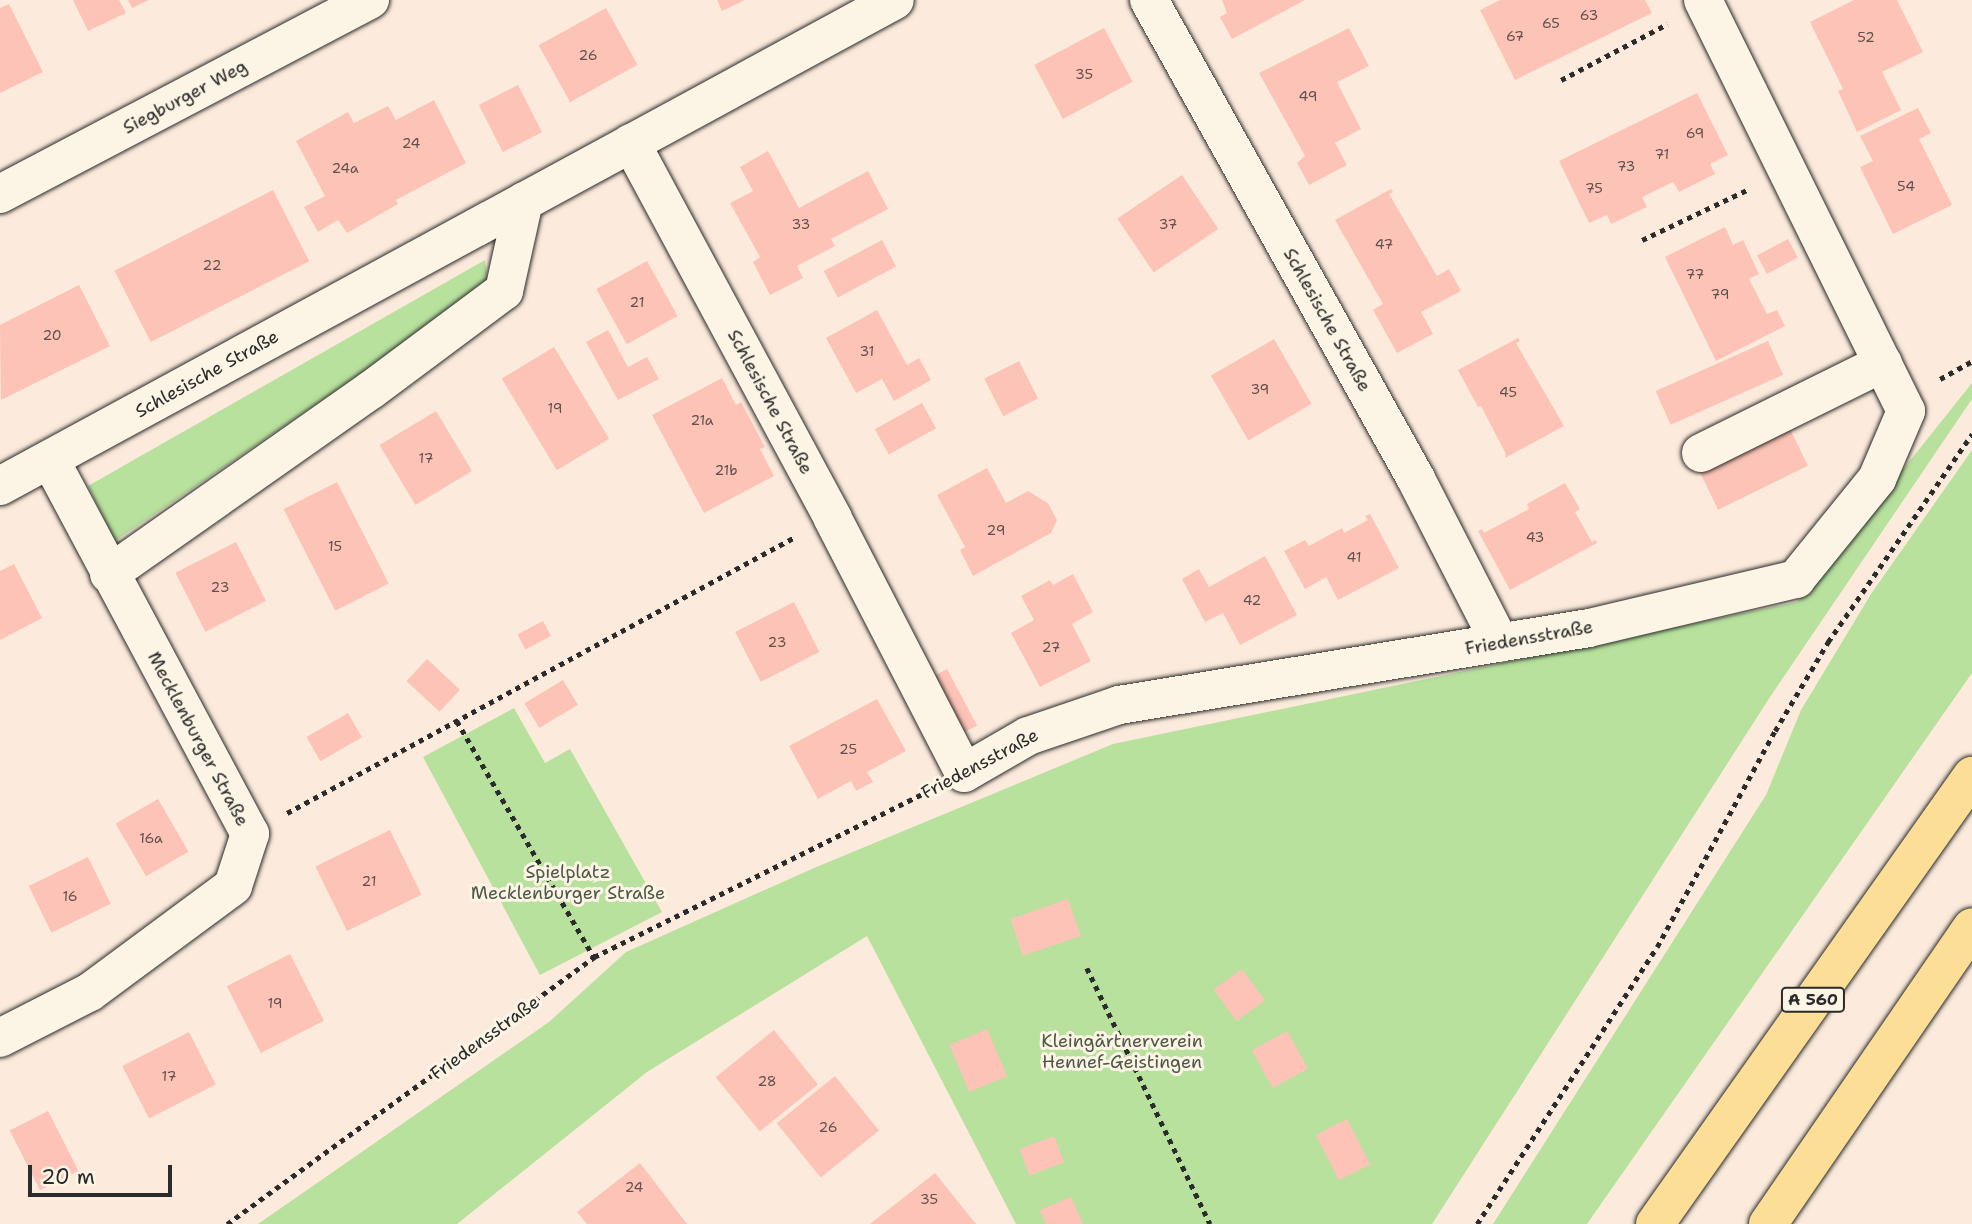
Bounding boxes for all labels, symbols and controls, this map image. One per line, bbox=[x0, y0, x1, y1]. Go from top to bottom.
house number: 63 bbox=[1580, 7, 1598, 23]
house number: 65 bbox=[1542, 15, 1560, 31]
house number: 67 bbox=[1506, 28, 1524, 44]
house number: 52 bbox=[1857, 29, 1875, 45]
house number: 26 bbox=[579, 47, 597, 63]
street label: Siegburger Weg bbox=[119, 55, 251, 139]
house number: 35 bbox=[1075, 66, 1093, 82]
house number: 49 bbox=[1299, 88, 1317, 104]
house number: 69 bbox=[1686, 125, 1704, 141]
house number: 24 bbox=[402, 135, 420, 151]
house number: 71 bbox=[1655, 146, 1669, 162]
house number: 73 bbox=[1617, 158, 1635, 174]
house number: 24a bbox=[331, 160, 359, 176]
house number: 54 bbox=[1897, 178, 1915, 194]
house number: 75 bbox=[1585, 180, 1603, 196]
house number: 33 bbox=[792, 216, 810, 232]
house number: 37 bbox=[1159, 216, 1177, 232]
house number: 47 bbox=[1375, 236, 1393, 252]
street label: Schlesische Straße bbox=[1279, 244, 1375, 396]
house number: 22 bbox=[203, 257, 221, 273]
house number: 77 bbox=[1686, 266, 1704, 282]
house number: 79 bbox=[1710, 286, 1730, 302]
house number: 21 bbox=[630, 294, 644, 310]
street label: Schlesische Straße bbox=[131, 326, 283, 422]
street label: Schlesische Straße bbox=[723, 326, 817, 478]
house number: 20 bbox=[42, 327, 62, 343]
house number: 31 bbox=[860, 343, 874, 359]
house number: 39 bbox=[1251, 381, 1269, 397]
house number: 45 bbox=[1499, 384, 1517, 400]
house number: 19 bbox=[547, 400, 563, 416]
house number: 21a bbox=[690, 412, 714, 428]
house number: 17 bbox=[419, 450, 433, 466]
house number: 21b bbox=[714, 462, 738, 478]
house number: 29 bbox=[987, 522, 1005, 538]
house number: 43 bbox=[1526, 529, 1544, 545]
house number: 15 bbox=[328, 538, 342, 554]
house number: 41 bbox=[1347, 549, 1361, 565]
house number: 23 bbox=[211, 579, 229, 595]
house number: 42 bbox=[1243, 592, 1261, 608]
street label: Friedensstraße bbox=[1463, 616, 1595, 660]
house number: 23 bbox=[768, 634, 786, 650]
house number: 27 bbox=[1042, 639, 1060, 655]
street label: Mecklenburger Straße bbox=[143, 648, 253, 830]
street label: Friedensstraße bbox=[918, 724, 1042, 804]
house number: 25 bbox=[839, 741, 857, 757]
house number: 16a bbox=[139, 830, 163, 846]
park label: Spielplatz Mecklenburger Straße bbox=[471, 862, 665, 904]
house number: 21 bbox=[362, 873, 376, 889]
house number: 16 bbox=[62, 888, 78, 904]
road number: A 560 bbox=[1780, 988, 1846, 1012]
street label: Friedensstraße bbox=[426, 991, 544, 1085]
house number: 19 bbox=[267, 995, 283, 1011]
park label: Kleingärtnerverein Hennef-Geistingen bbox=[1041, 1031, 1203, 1074]
house number: 17 bbox=[162, 1068, 176, 1084]
house number: 28 bbox=[757, 1073, 777, 1089]
house number: 26 bbox=[819, 1119, 837, 1135]
scale bar bbox=[32, 1150, 175, 1194]
text: 20 m bbox=[41, 1163, 95, 1191]
house number: 24 bbox=[625, 1179, 643, 1195]
house number: 35 bbox=[920, 1191, 938, 1207]

